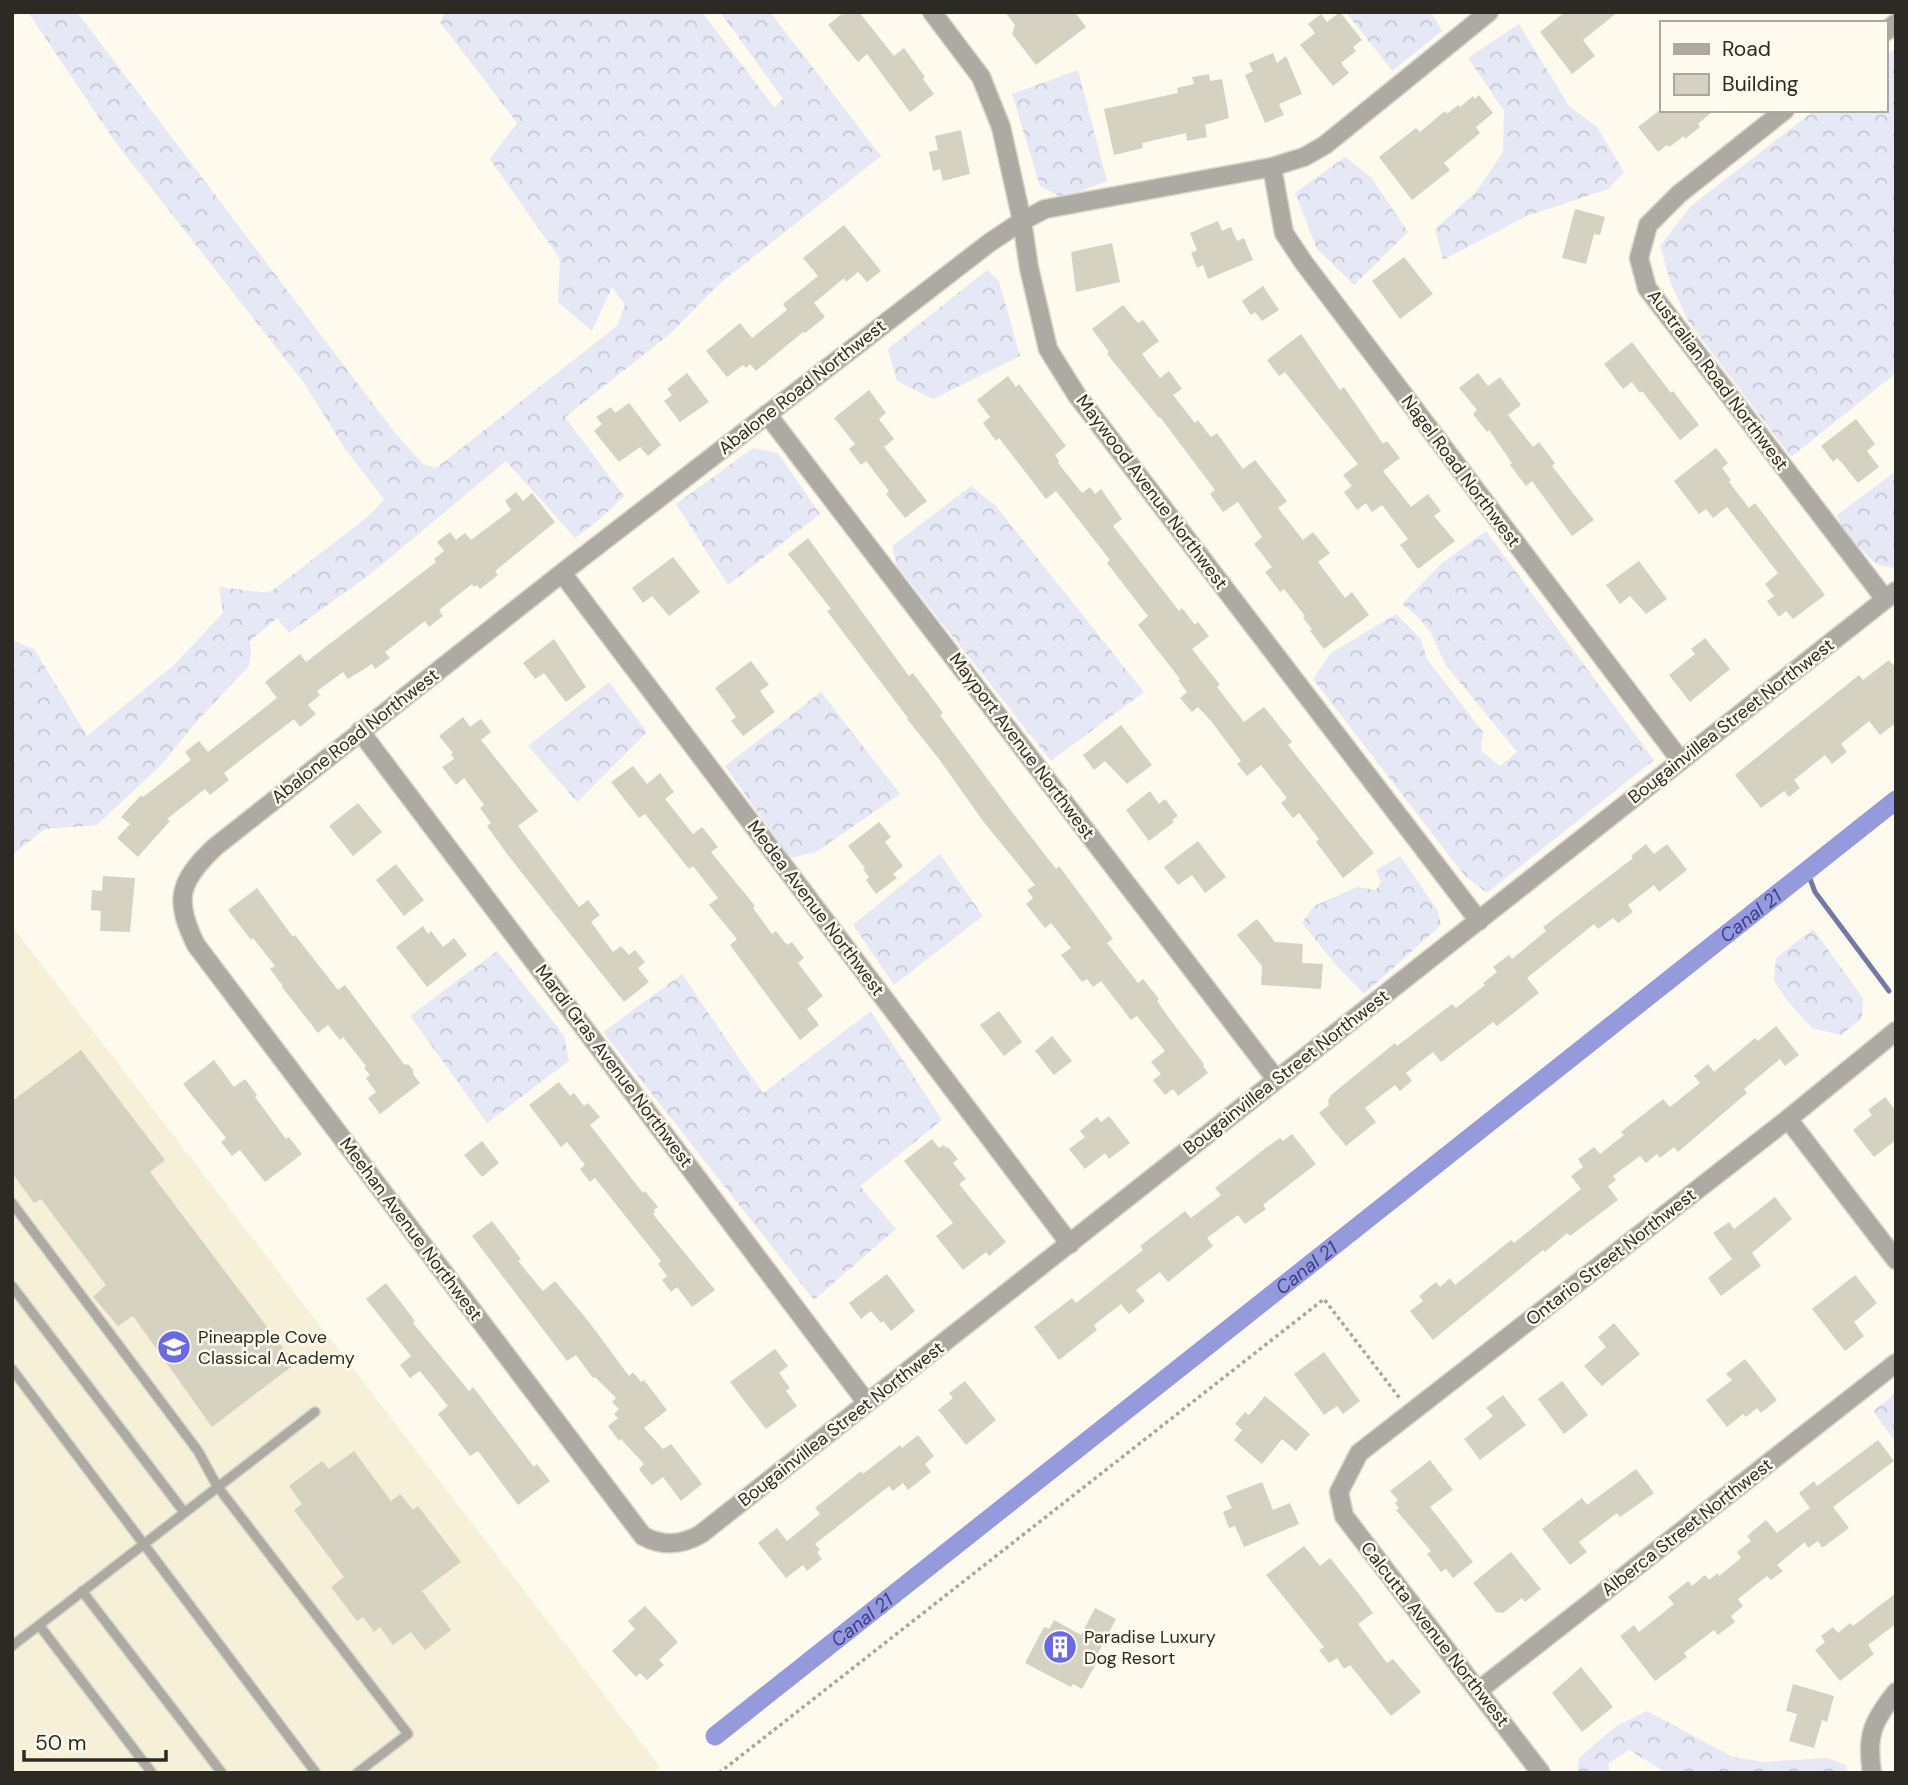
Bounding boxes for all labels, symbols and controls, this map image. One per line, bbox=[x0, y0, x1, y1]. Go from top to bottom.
legend bbox=[1660, 21, 1887, 112]
text: Road bbox=[1722, 35, 1771, 63]
text: Building bbox=[1722, 70, 1799, 98]
street label: Australian Road Northwest bbox=[1642, 285, 1794, 475]
street label: Abalone Road Northwest bbox=[713, 314, 891, 460]
street label: Maywood Avenue Northwest bbox=[1071, 390, 1233, 594]
street label: Nagel Road Northwest bbox=[1396, 390, 1526, 552]
street label: Bougainvillea Street Northwest bbox=[1623, 633, 1839, 809]
street label: Mayport Avenue Northwest bbox=[944, 648, 1100, 844]
street label: Abalone Road Northwest bbox=[266, 663, 444, 809]
street label: Medea Avenue Northwest bbox=[742, 815, 890, 1001]
water label: Canal 21 bbox=[1714, 883, 1788, 948]
street label: Mardi Gras Avenue Northwest bbox=[530, 960, 698, 1172]
street label: Bougainvillea Street Northwest bbox=[1178, 984, 1394, 1160]
street label: Meehan Avenue Northwest bbox=[334, 1133, 488, 1325]
street label: Ontario Street Northwest bbox=[1521, 1183, 1701, 1331]
water label: Canal 21 bbox=[1270, 1235, 1343, 1300]
place label: Pineapple Cove Classical Academy bbox=[198, 1325, 355, 1370]
school or university icon: Pineapple Cove Classical Academy bbox=[155, 1328, 193, 1366]
street label: Bougainvillea Street Northwest bbox=[733, 1336, 949, 1512]
street label: Alberca Street Northwest bbox=[1596, 1453, 1778, 1601]
street label: Calcutta Avenue Northwest bbox=[1355, 1537, 1515, 1731]
water label: Canal 21 bbox=[826, 1587, 899, 1652]
place label: Paradise Luxury Dog Resort bbox=[1084, 1625, 1216, 1670]
building icon: Paradise Luxury Dog Resort bbox=[1041, 1628, 1079, 1666]
scale bar bbox=[24, 1718, 166, 1762]
text: 50 m bbox=[35, 1729, 86, 1757]

